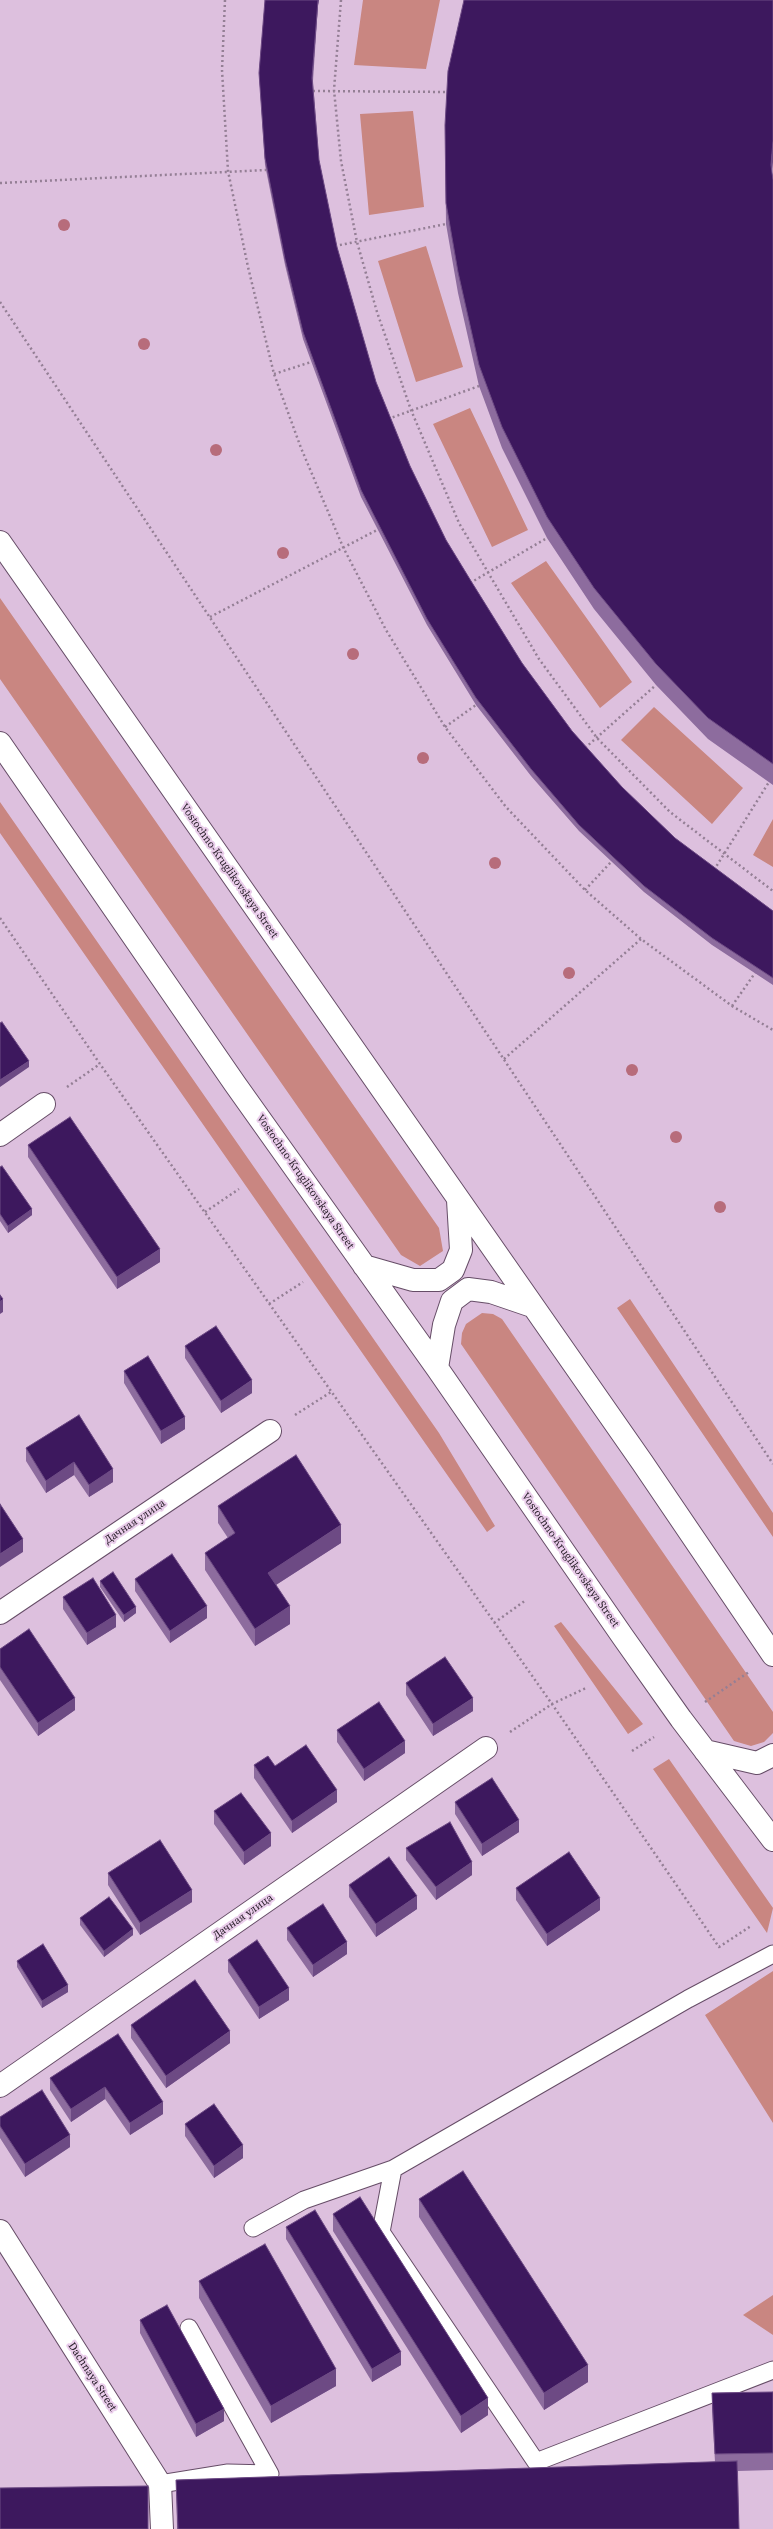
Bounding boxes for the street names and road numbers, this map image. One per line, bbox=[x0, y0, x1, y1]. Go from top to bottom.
street label: Vostochno-Kruglikovskaya Street bbox=[177, 801, 281, 941]
street label: Vostochno-Kruglikovskaya Street bbox=[253, 1112, 357, 1252]
street label: Vostochno-Kruglikovskaya Street bbox=[518, 1490, 622, 1630]
street label: Дачная улица bbox=[102, 1497, 168, 1547]
street label: Дачная улица bbox=[210, 1891, 276, 1943]
street label: Dachnaya Street bbox=[65, 2340, 119, 2414]

